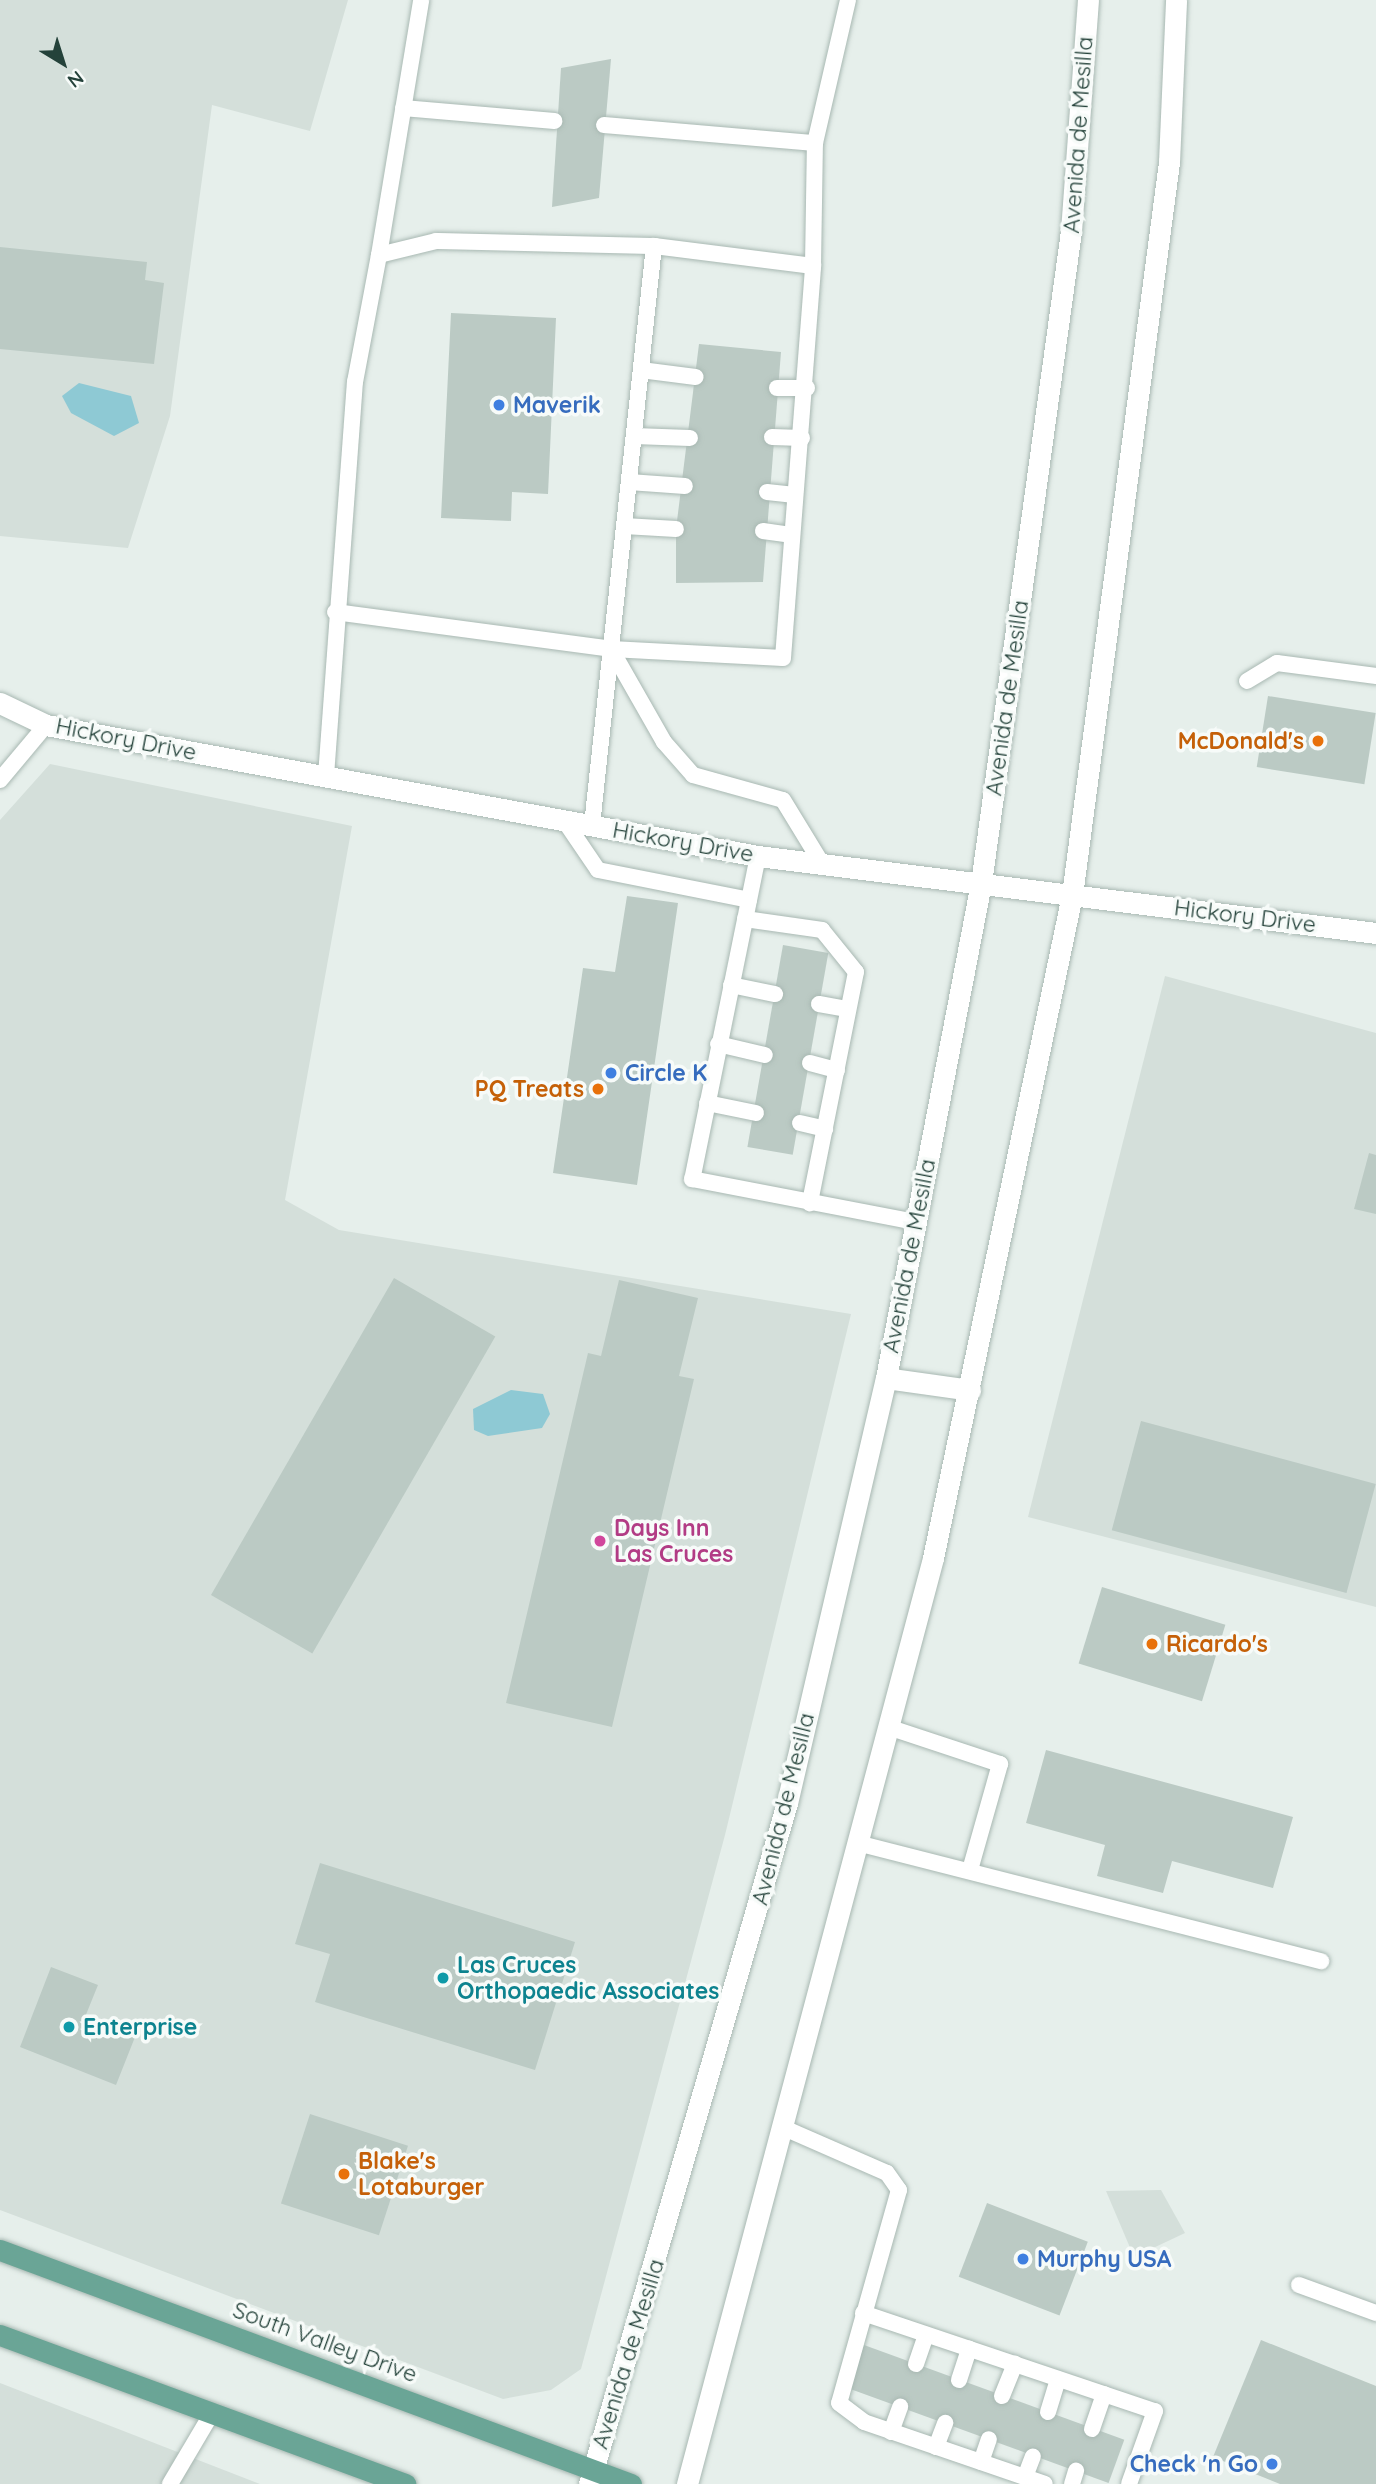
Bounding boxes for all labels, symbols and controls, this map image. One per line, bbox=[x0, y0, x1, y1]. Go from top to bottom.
north arrow bbox=[28, 28, 98, 98]
street label: Avenida de Mesilla bbox=[1057, 36, 1099, 234]
text: N bbox=[63, 66, 89, 93]
place label: Maverik bbox=[513, 391, 601, 419]
marker: Maverik bbox=[491, 397, 507, 413]
street label: Avenida de Mesilla bbox=[980, 598, 1034, 798]
street label: Hickory Drive bbox=[53, 712, 199, 766]
place label: McDonald's bbox=[1178, 727, 1304, 755]
marker: McDonald's bbox=[1310, 733, 1326, 749]
street label: Hickory Drive bbox=[610, 816, 756, 868]
street label: Hickory Drive bbox=[1173, 894, 1317, 938]
place label: Circle K bbox=[625, 1059, 707, 1087]
marker: Circle K bbox=[603, 1065, 619, 1081]
place label: PQ Treats bbox=[475, 1075, 584, 1103]
marker: PQ Treats bbox=[590, 1081, 606, 1097]
street label: Avenida de Mesilla bbox=[877, 1157, 941, 1355]
place label: Days Inn Las Cruces bbox=[614, 1514, 733, 1568]
marker: Days Inn Las Cruces bbox=[592, 1533, 608, 1549]
place label: Ricardo's bbox=[1166, 1630, 1268, 1658]
marker: Ricardo's bbox=[1144, 1636, 1160, 1652]
street label: Avenida de Mesilla bbox=[746, 1710, 820, 1908]
place label: Las Cruces Orthopaedic Associates bbox=[457, 1951, 719, 2005]
marker: Las Cruces Orthopaedic Associates bbox=[435, 1970, 451, 1986]
place label: Enterprise bbox=[83, 2013, 197, 2041]
marker: Enterprise bbox=[61, 2019, 77, 2035]
place label: Blake's Lotaburger bbox=[358, 2147, 484, 2201]
marker: Blake's Lotaburger bbox=[336, 2166, 352, 2182]
place label: Murphy USA bbox=[1037, 2245, 1171, 2273]
marker: Murphy USA bbox=[1015, 2251, 1031, 2267]
street label: Avenida de Mesilla bbox=[586, 2256, 670, 2452]
street label: South Valley Drive bbox=[229, 2296, 421, 2388]
place label: Check 'n Go bbox=[1130, 2450, 1258, 2478]
marker: Check 'n Go bbox=[1264, 2456, 1280, 2472]

